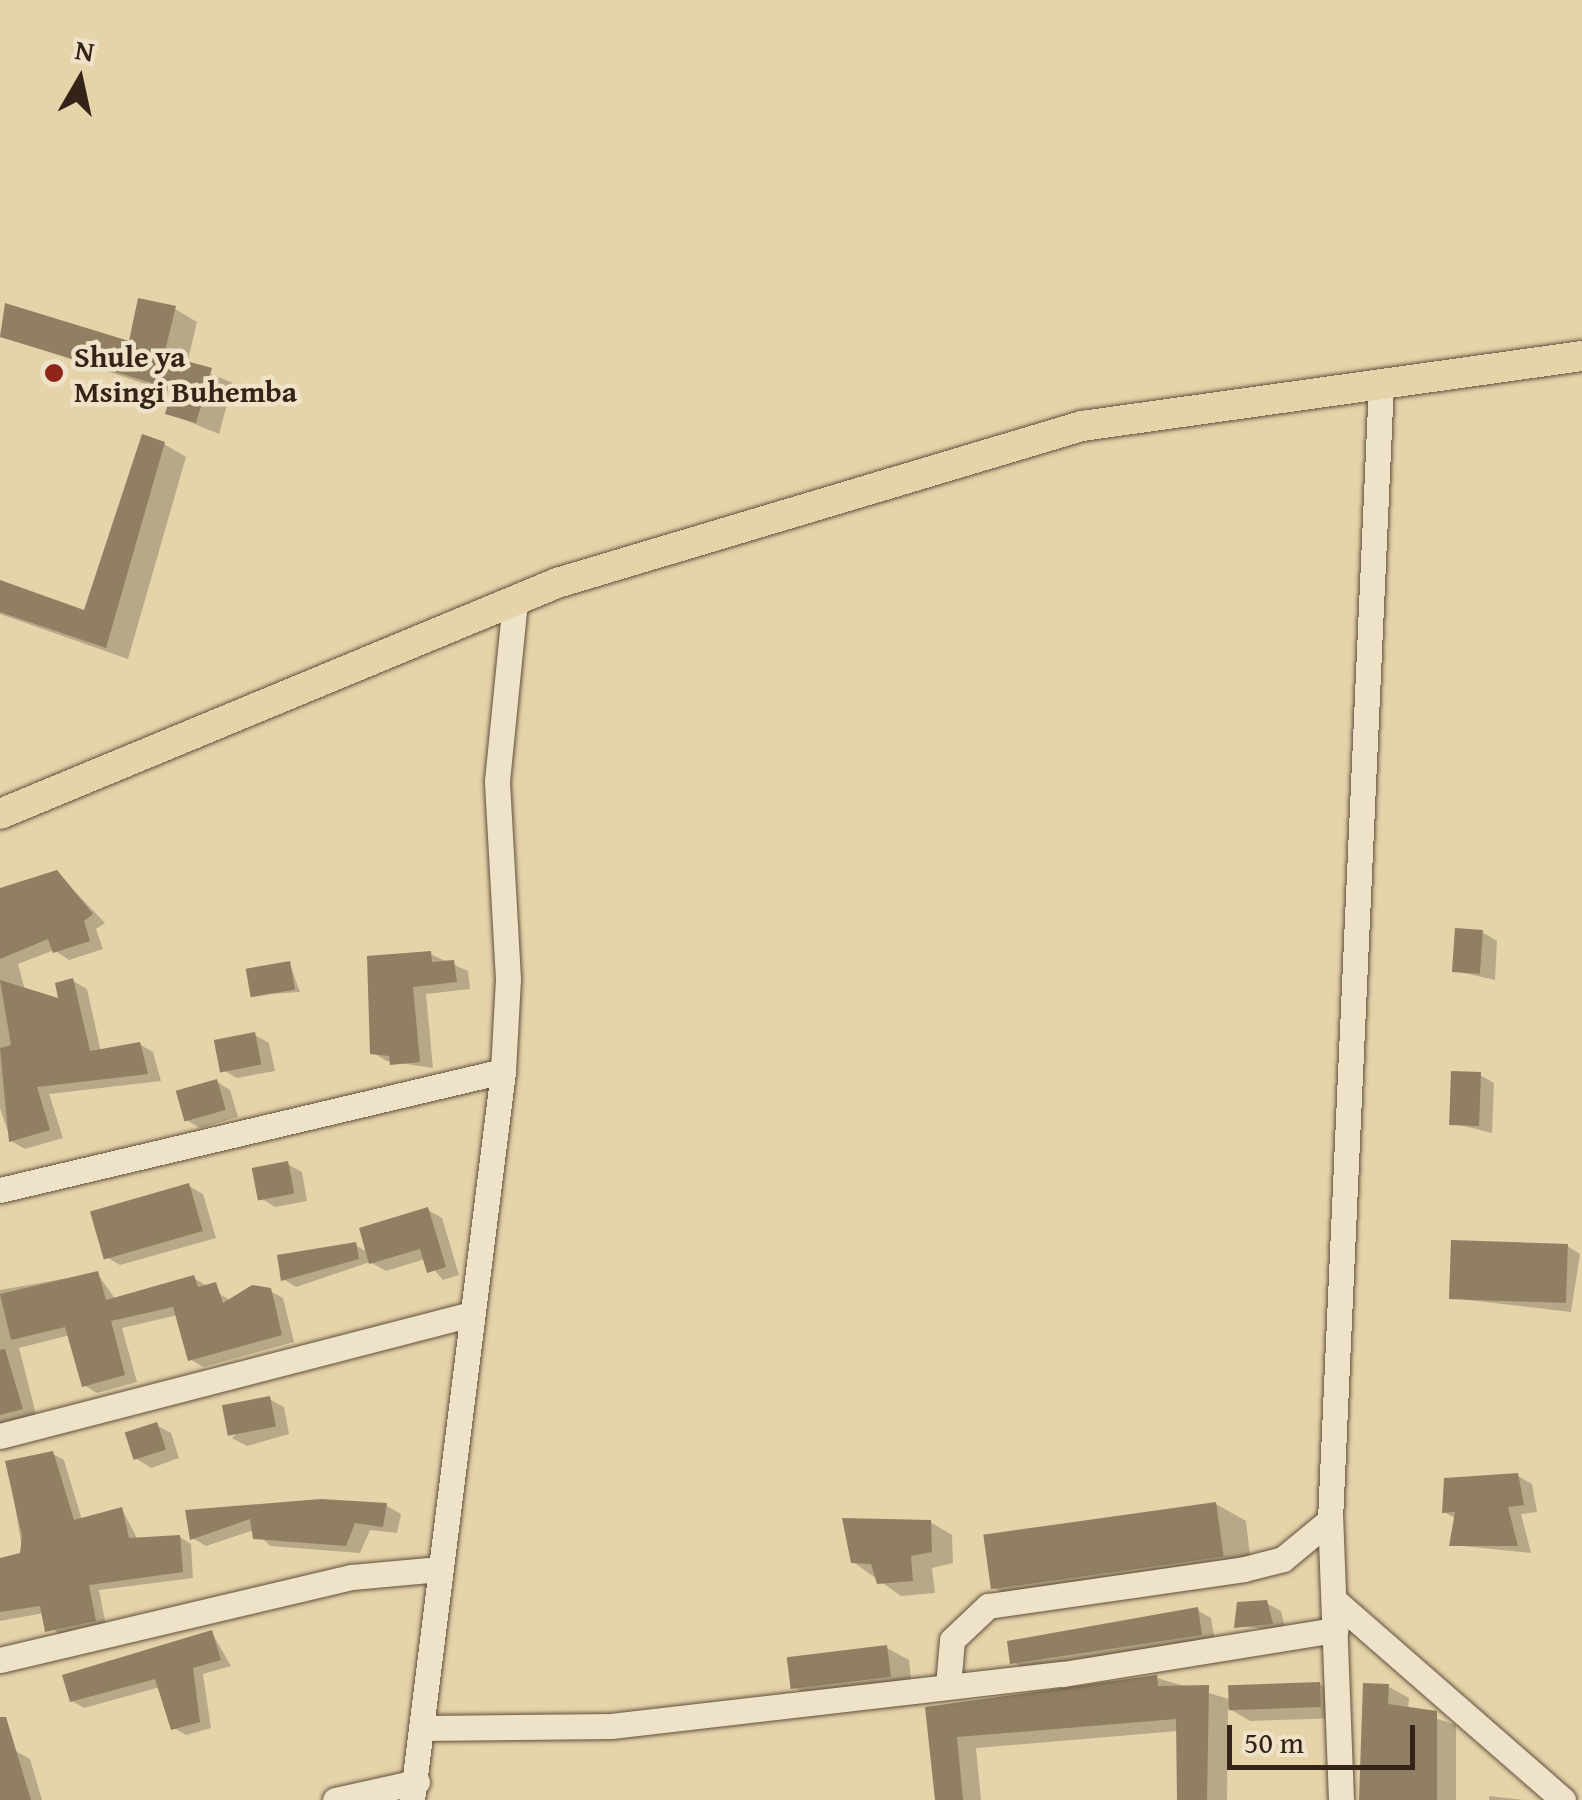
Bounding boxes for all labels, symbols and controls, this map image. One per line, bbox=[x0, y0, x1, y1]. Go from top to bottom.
text: N bbox=[72, 28, 97, 72]
north arrow bbox=[30, 30, 130, 130]
place label: Shule ya Msingi Buhemba bbox=[74, 338, 297, 408]
marker: Shule ya Msingi Buhemba bbox=[43, 362, 65, 384]
scale bar bbox=[1232, 1705, 1420, 1767]
text: 50 m bbox=[1244, 1720, 1304, 1764]

